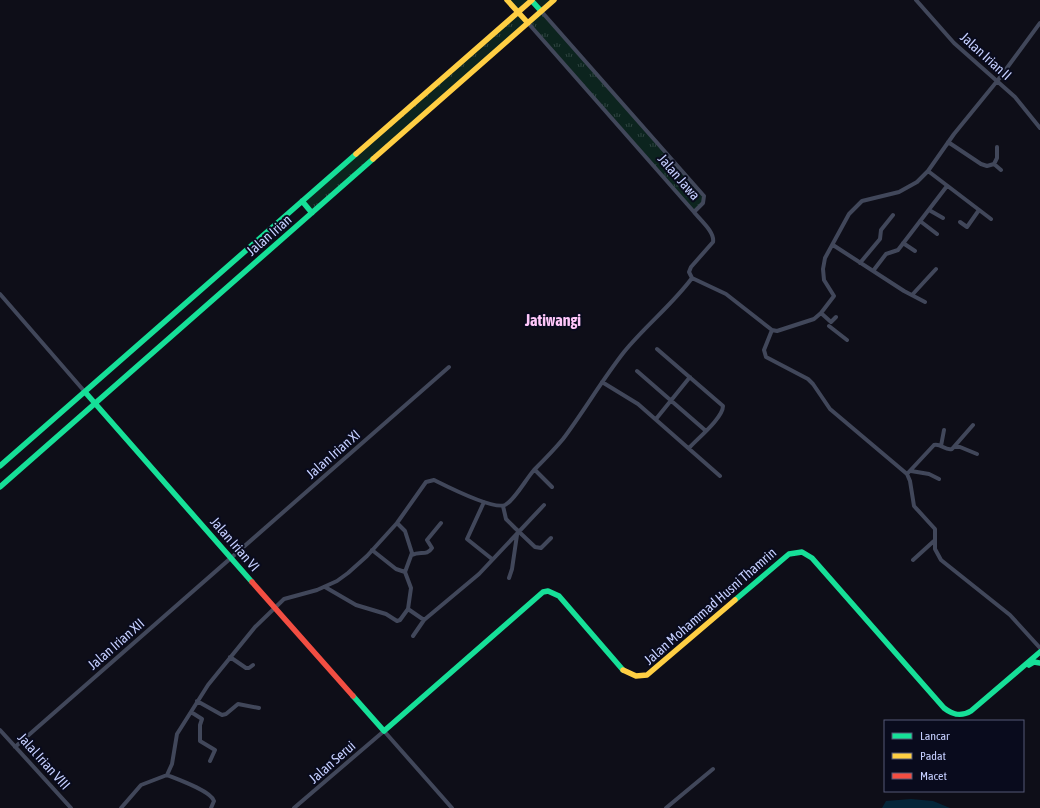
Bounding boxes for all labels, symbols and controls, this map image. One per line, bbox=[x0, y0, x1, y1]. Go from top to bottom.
street label: Jalan Irian II bbox=[957, 29, 1015, 83]
street label: Jalan Jawa bbox=[655, 151, 703, 203]
street label: Jalan Irian bbox=[243, 211, 295, 259]
district label: Jatiwangi bbox=[524, 311, 581, 329]
street label: Jalan Irian XI bbox=[303, 426, 363, 482]
street label: Jalan Irian VI bbox=[207, 514, 263, 574]
street label: Jalan Mohammad Husni Thamrin bbox=[641, 544, 779, 668]
street label: Jalan Irian XII bbox=[85, 615, 147, 673]
legend bbox=[884, 720, 1024, 792]
street label: Jalal Irian VIII bbox=[14, 729, 74, 793]
text: Lancar bbox=[920, 729, 950, 743]
street label: Jalan Serui bbox=[306, 738, 358, 786]
text: Padat bbox=[920, 749, 946, 763]
text: Macet bbox=[920, 769, 948, 783]

